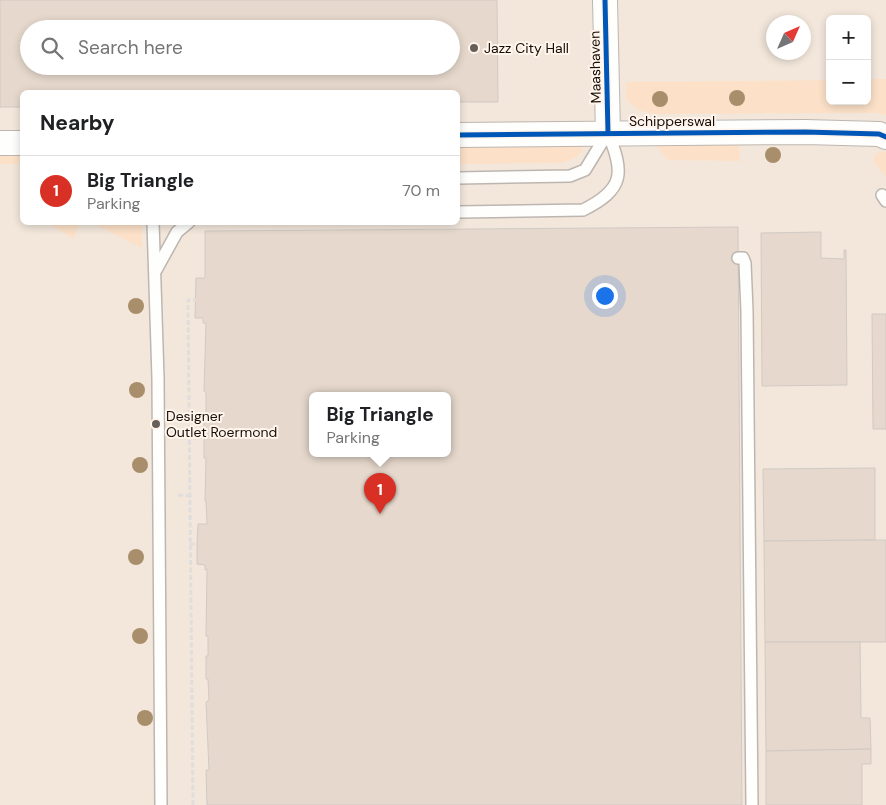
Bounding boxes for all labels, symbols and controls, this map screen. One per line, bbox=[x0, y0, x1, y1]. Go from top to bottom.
north arrow bbox=[766, 15, 811, 60]
map controls bbox=[826, 15, 871, 105]
button: + bbox=[826, 15, 871, 60]
search box bbox=[20, 20, 460, 75]
street label: Maashaven bbox=[585, 31, 605, 103]
icon: search bbox=[38, 34, 66, 62]
text: Search here bbox=[78, 35, 183, 60]
place label: Jazz City Hall bbox=[484, 39, 569, 57]
marker: Jazz City Hall bbox=[468, 42, 480, 54]
button: − bbox=[826, 60, 871, 105]
text: Nearby bbox=[40, 109, 114, 137]
street label: Schipperswal bbox=[629, 112, 715, 130]
text: Big Triangle bbox=[87, 168, 194, 193]
text: 1 bbox=[53, 180, 59, 201]
text: 70 m bbox=[402, 180, 440, 201]
text: Parking bbox=[87, 193, 141, 214]
your location bbox=[592, 283, 618, 309]
popup bbox=[309, 392, 451, 457]
text: Big Triangle bbox=[326, 402, 434, 427]
place label: Designer Outlet Roermond bbox=[166, 407, 277, 441]
marker: Designer Outlet Roermond bbox=[150, 418, 162, 430]
text: Parking bbox=[326, 427, 380, 448]
pin: 1 bbox=[364, 473, 396, 514]

